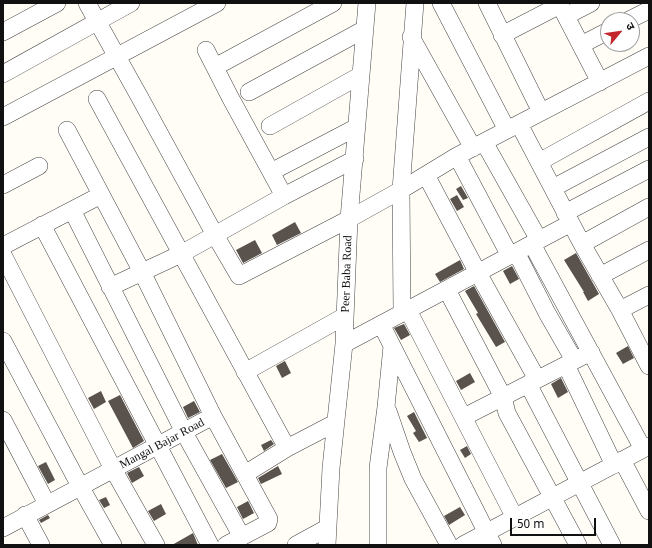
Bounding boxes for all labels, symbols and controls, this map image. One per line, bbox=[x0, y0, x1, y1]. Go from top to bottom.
north arrow bbox=[600, 12, 640, 52]
text: उ bbox=[622, 20, 637, 33]
street label: Peer Baba Road bbox=[338, 229, 356, 319]
street label: Mangal Bajar Road bbox=[112, 413, 212, 475]
scale bar bbox=[512, 510, 598, 536]
text: 50 m bbox=[517, 517, 545, 533]

